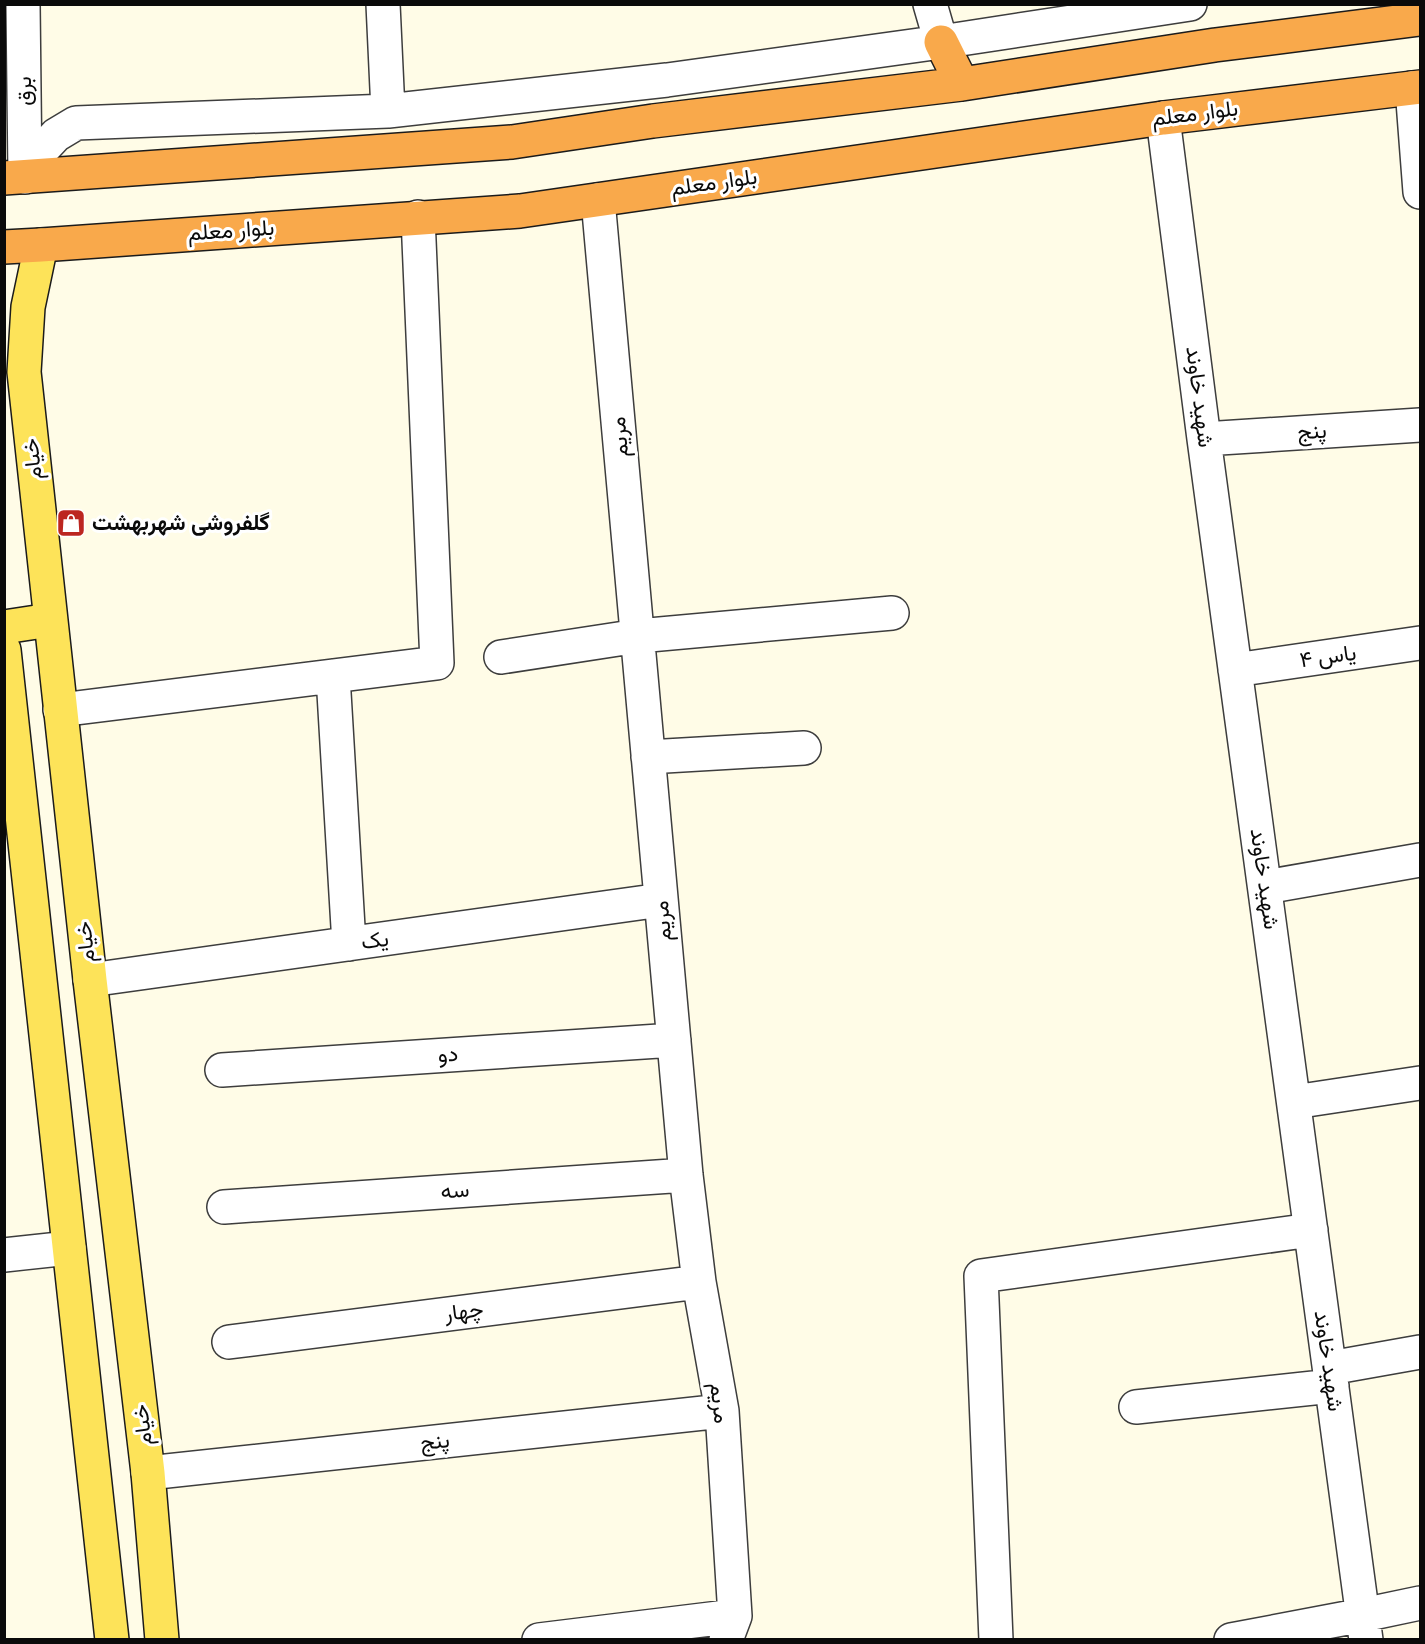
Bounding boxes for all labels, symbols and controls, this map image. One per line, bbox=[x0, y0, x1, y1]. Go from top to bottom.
street label: برق bbox=[8, 76, 41, 106]
street label: بلوار معلم bbox=[1150, 92, 1240, 136]
street label: بلوار معلم bbox=[669, 161, 759, 205]
street label: بلوار معلم bbox=[187, 212, 275, 250]
street label: شهید خاوند bbox=[1176, 345, 1222, 449]
street label: مریم bbox=[602, 415, 638, 459]
street label: پنج bbox=[1296, 415, 1328, 449]
street label: خیام bbox=[14, 437, 52, 481]
shop icon: گلفروشی شهربهشت bbox=[55, 507, 87, 539]
place label: گلفروشی شهربهشت bbox=[92, 507, 270, 540]
street label: یاس ۴ bbox=[1298, 637, 1358, 677]
street label: شهید خاوند bbox=[1241, 826, 1287, 932]
street label: مریم bbox=[645, 899, 681, 943]
street label: خیام bbox=[67, 920, 105, 964]
street label: یک bbox=[359, 923, 391, 959]
street label: دو bbox=[437, 1038, 459, 1072]
street label: سه bbox=[440, 1174, 470, 1208]
street label: چهار bbox=[442, 1293, 485, 1331]
street label: شهید خاوند bbox=[1305, 1308, 1351, 1414]
street label: مریم bbox=[700, 1381, 738, 1425]
street label: خیام bbox=[124, 1402, 162, 1448]
street label: پنج bbox=[419, 1424, 451, 1460]

